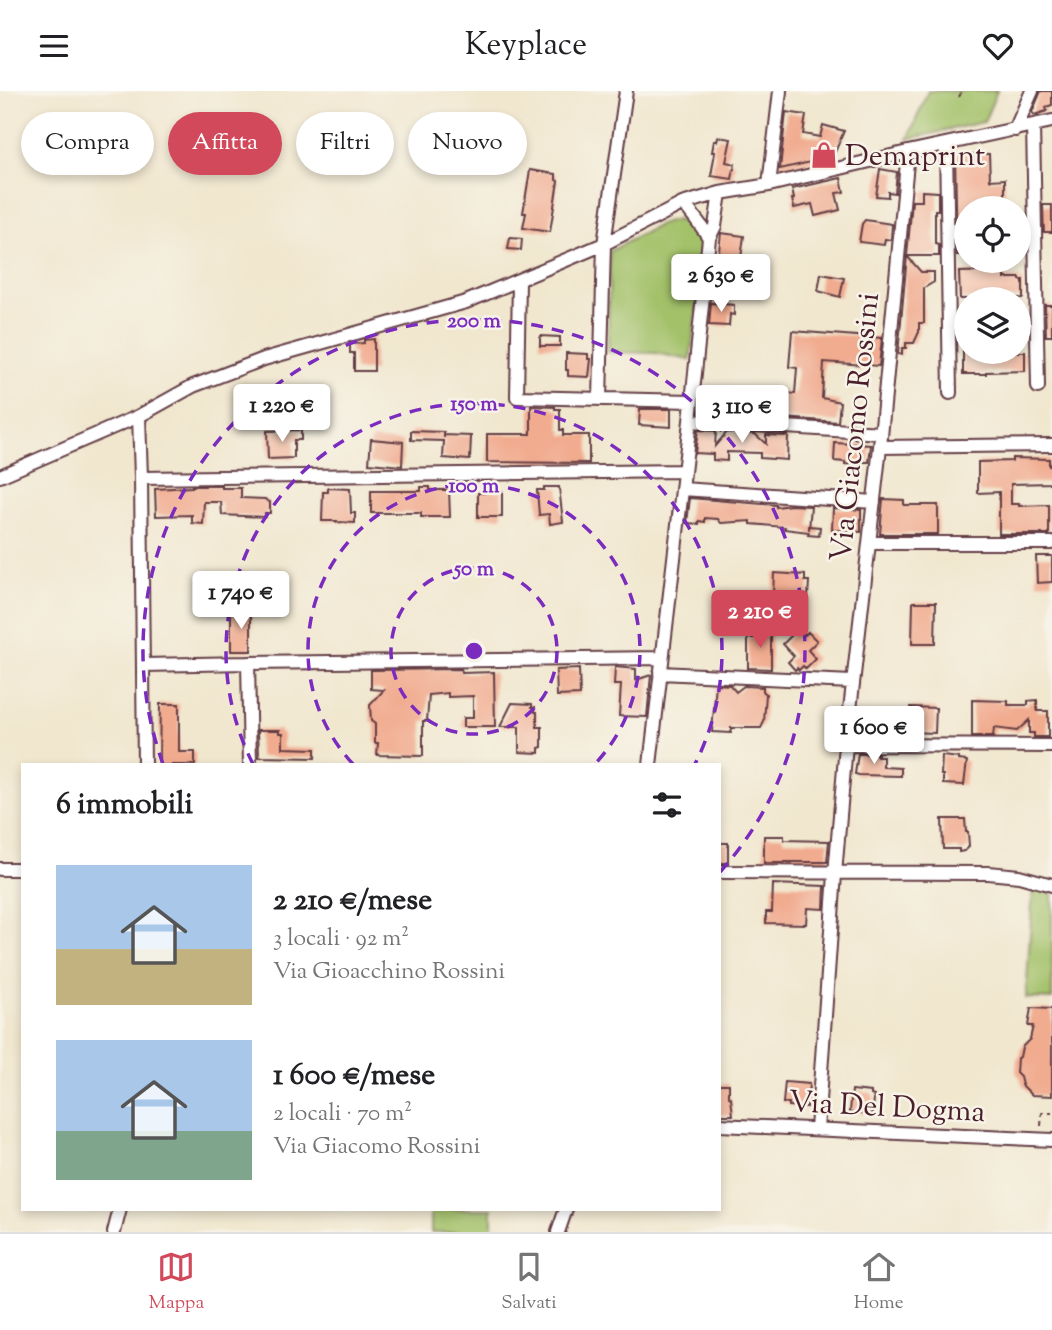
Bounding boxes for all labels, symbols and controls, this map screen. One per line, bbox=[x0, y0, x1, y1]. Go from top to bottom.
text: Keyplace bbox=[465, 23, 587, 69]
icon: menu bbox=[35, 27, 73, 65]
icon: heart bbox=[979, 27, 1017, 65]
chip: Compra bbox=[21, 112, 154, 175]
chip: Affitta bbox=[168, 112, 282, 175]
chip: Filtri bbox=[296, 112, 394, 175]
chip: Nuovo bbox=[408, 112, 527, 175]
place label: Demaprint bbox=[845, 136, 985, 179]
shop icon: Demaprint bbox=[809, 140, 839, 170]
map controls bbox=[954, 196, 1031, 364]
button: locate bbox=[954, 196, 1031, 273]
pin: 2 630 € bbox=[656, 255, 786, 314]
text: 2 630 € bbox=[687, 260, 755, 293]
button: layers bbox=[954, 287, 1031, 364]
street label: Via Giacomo Rossini bbox=[821, 291, 892, 564]
text: 200 m bbox=[447, 307, 502, 337]
pin: 1 220 € bbox=[217, 385, 347, 444]
pin: 3 110 € bbox=[677, 385, 807, 445]
text: 1 220 € bbox=[249, 390, 315, 423]
text: 150 m bbox=[450, 390, 498, 420]
text: 3 110 € bbox=[712, 391, 772, 424]
text: 100 m bbox=[449, 472, 500, 502]
text: 50 m bbox=[452, 555, 495, 585]
pin: 1 740 € bbox=[176, 571, 306, 631]
text: 1 740 € bbox=[208, 577, 274, 610]
pin: 2 210 € bbox=[695, 591, 825, 650]
text: 2 210 € bbox=[727, 596, 793, 629]
centre of rings bbox=[462, 639, 486, 663]
pin: 1 600 € bbox=[809, 707, 939, 766]
text: 1 600 € bbox=[840, 712, 908, 745]
text: 6 immobili bbox=[56, 784, 193, 827]
icon: filters bbox=[648, 786, 686, 824]
text: 2 210 €/mese bbox=[273, 880, 432, 923]
icon: home bbox=[112, 893, 196, 977]
text: 3 locali · 92 m² bbox=[273, 923, 409, 956]
text: Via Gioacchino Rossini bbox=[273, 956, 505, 989]
text: 1 600 €/mese bbox=[273, 1055, 435, 1098]
icon: home bbox=[112, 1068, 196, 1152]
street label: Via Del Dogma bbox=[787, 1082, 987, 1135]
text: 2 locali · 70 m² bbox=[273, 1098, 412, 1131]
text: Via Giacomo Rossini bbox=[273, 1131, 480, 1164]
tab: Mappa bbox=[148, 1248, 204, 1317]
tab: Salvati bbox=[501, 1248, 557, 1317]
tab: Home bbox=[854, 1248, 904, 1317]

